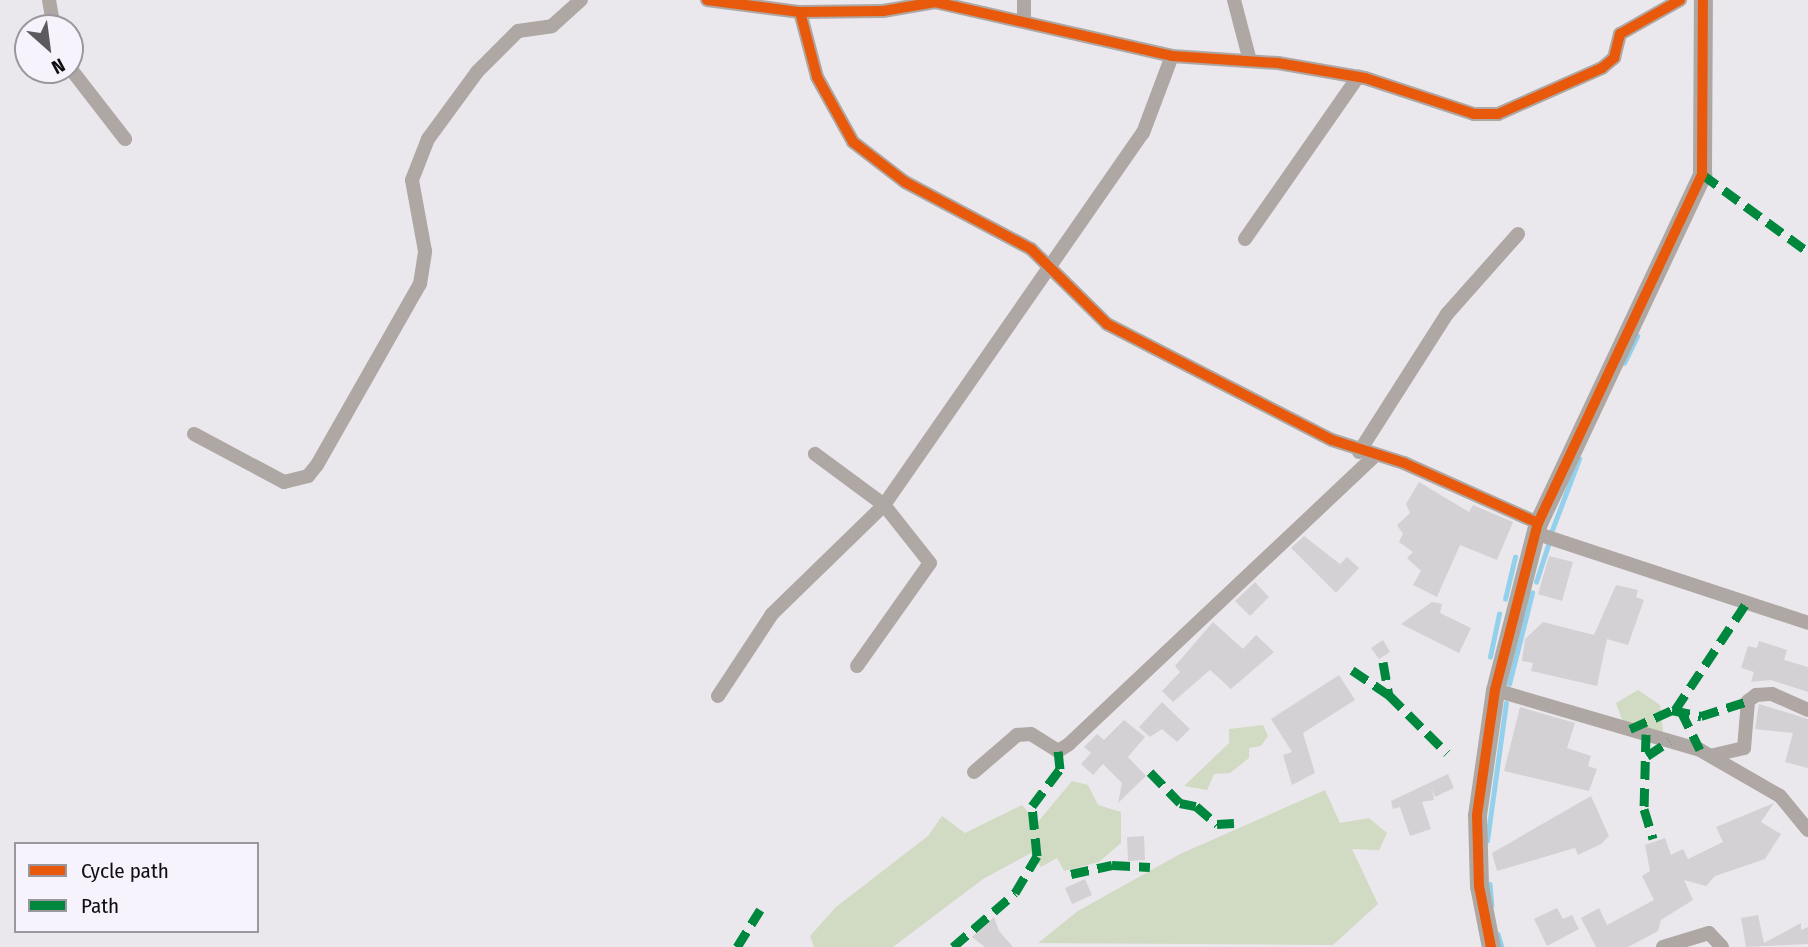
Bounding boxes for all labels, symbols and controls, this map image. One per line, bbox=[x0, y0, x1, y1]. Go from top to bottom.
north arrow bbox=[14, 14, 84, 84]
text: N bbox=[48, 53, 69, 79]
legend bbox=[14, 842, 259, 933]
text: Cycle path bbox=[81, 858, 169, 884]
text: Path bbox=[81, 893, 119, 919]

